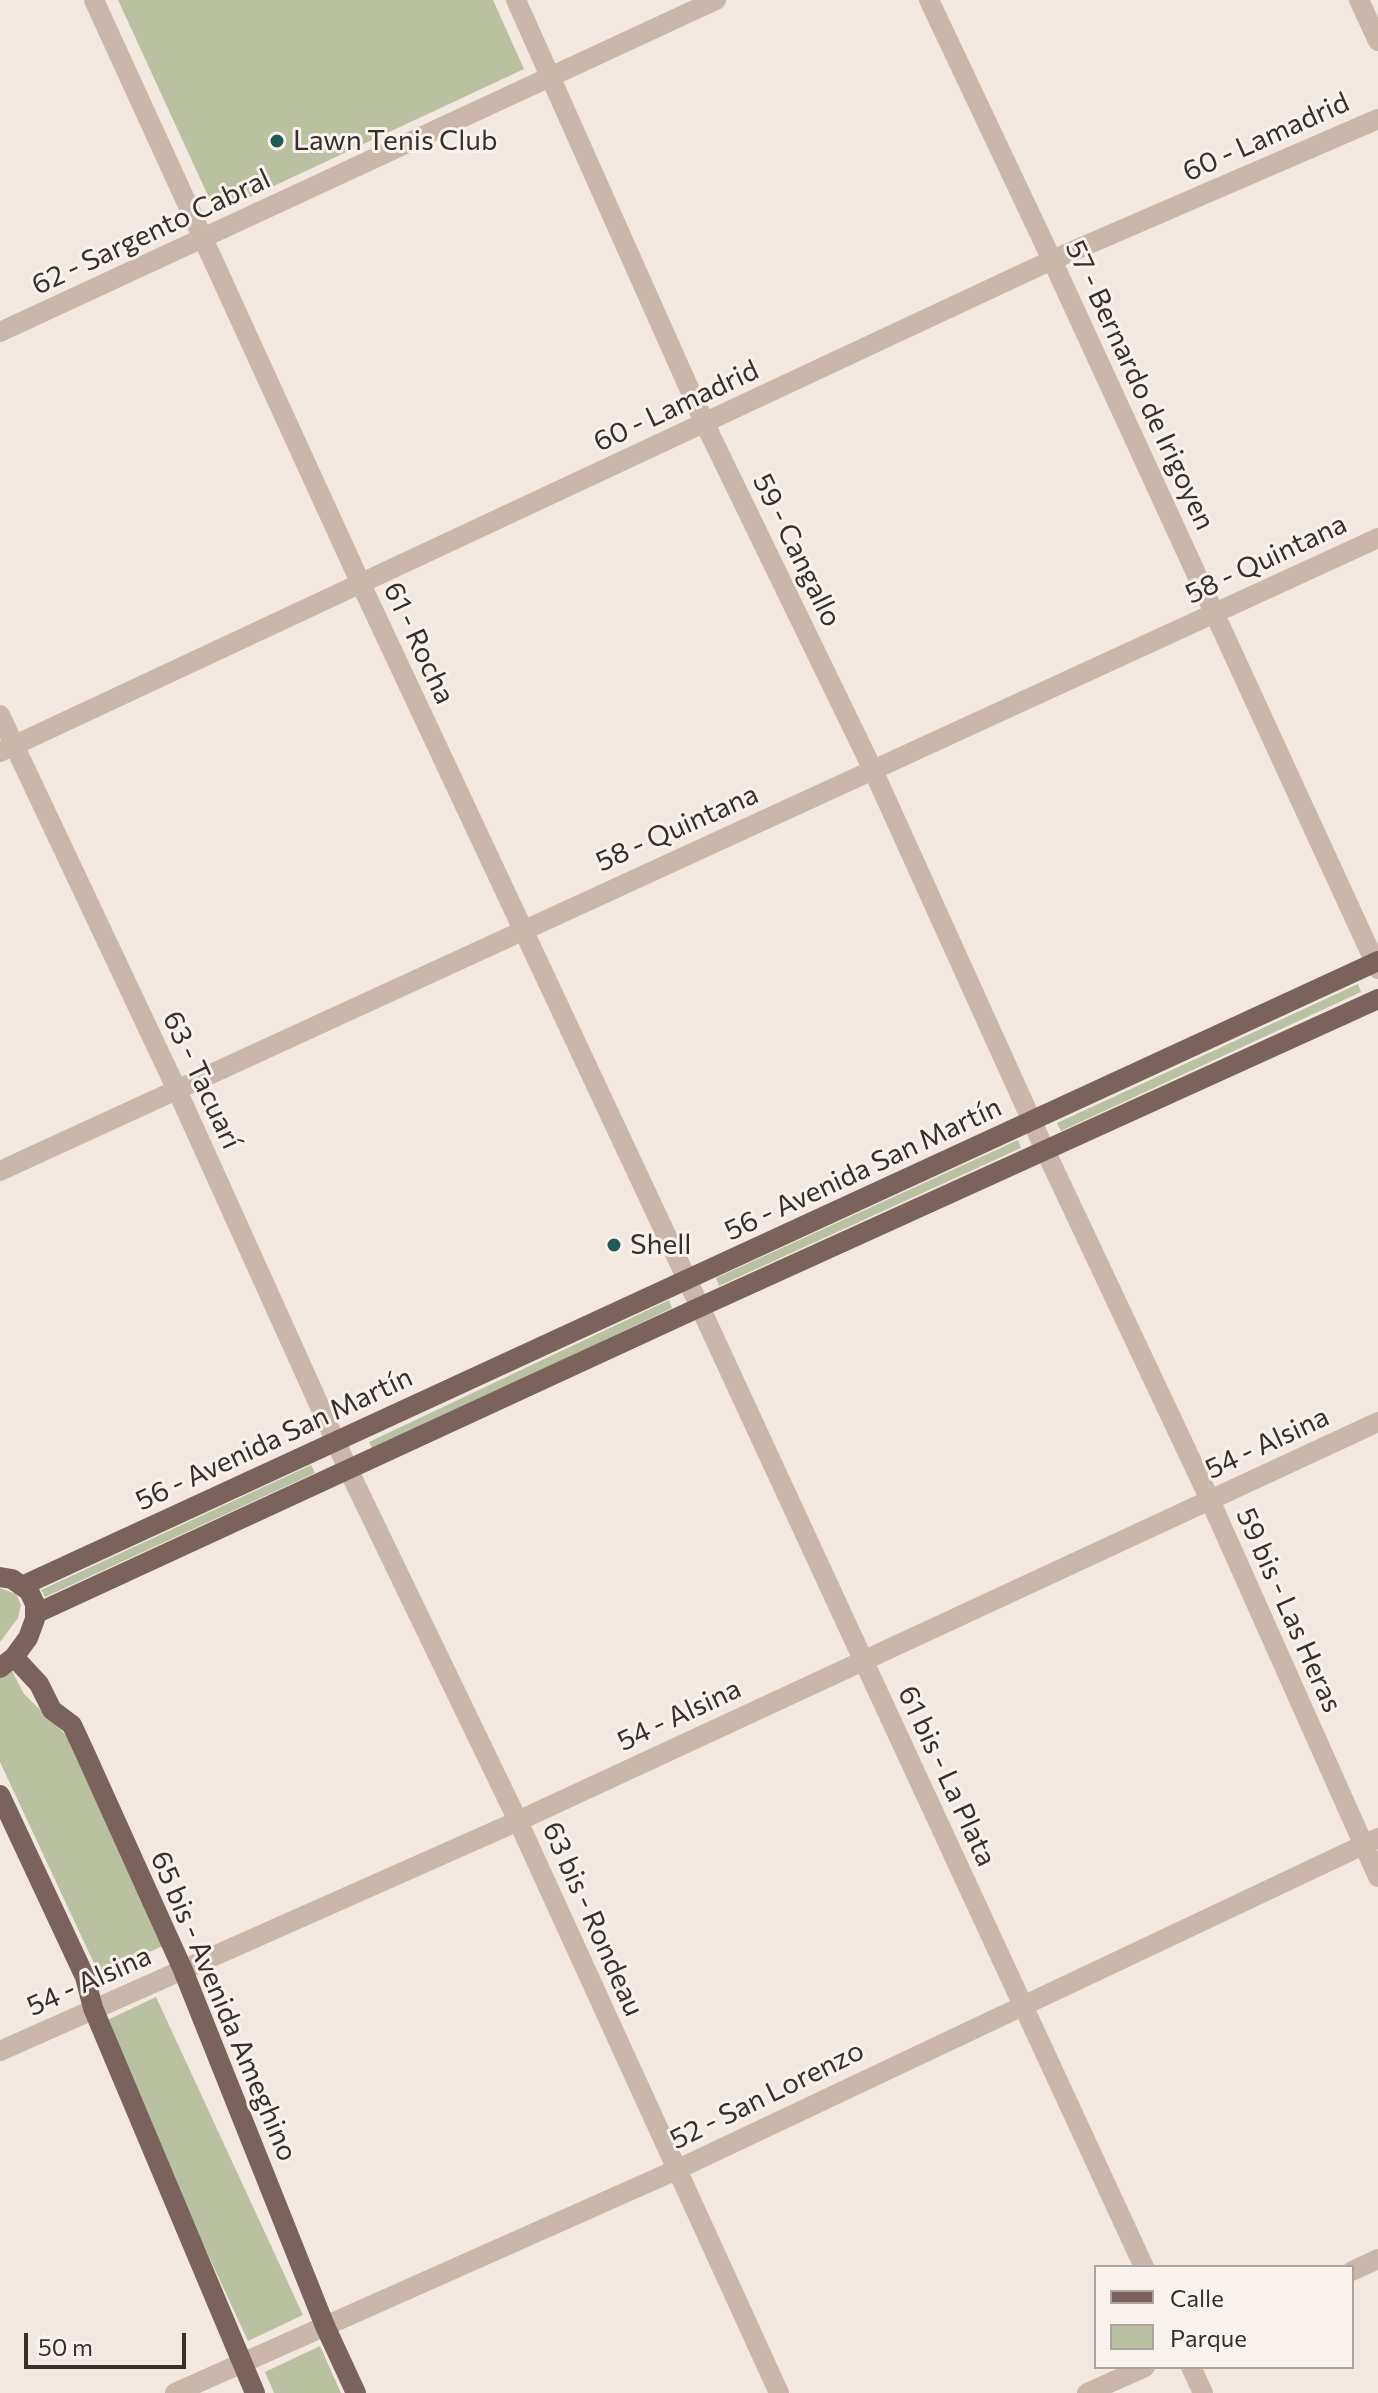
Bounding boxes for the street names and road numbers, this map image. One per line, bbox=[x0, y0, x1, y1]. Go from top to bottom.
street label: 60 - Lamadrid bbox=[1178, 85, 1354, 189]
street label: 62 - Sargento Cabral bbox=[26, 162, 276, 302]
street label: 57 - Bernardo de Irigoyen bbox=[1058, 235, 1222, 535]
street label: 60 - Lamadrid bbox=[588, 353, 764, 459]
street label: 59 - Cangallo bbox=[745, 468, 849, 632]
street label: 58 - Quintana bbox=[1180, 507, 1352, 611]
street label: 61 - Rocha bbox=[376, 577, 462, 709]
street label: 58 - Quintana bbox=[591, 777, 763, 879]
street label: 63 - Tacuarí bbox=[155, 1006, 249, 1154]
street label: 56 - Avenida San Martín bbox=[719, 1090, 1007, 1248]
street label: 56 - Avenida San Martín bbox=[130, 1360, 418, 1518]
street label: 54 - Alsina bbox=[1200, 1400, 1334, 1486]
street label: 59 bis - Las Heras bbox=[1229, 1503, 1349, 1717]
street label: 54 - Alsina bbox=[612, 1672, 746, 1758]
street label: 61 bis - La Plata bbox=[891, 1681, 1003, 1871]
street label: 63 bis - Rondeau bbox=[535, 1817, 651, 2021]
street label: 65 bis - Avenida Ameghino bbox=[143, 1846, 305, 2166]
street label: 54 - Alsina bbox=[22, 1939, 156, 2023]
street label: 52 - San Lorenzo bbox=[665, 2034, 869, 2156]

